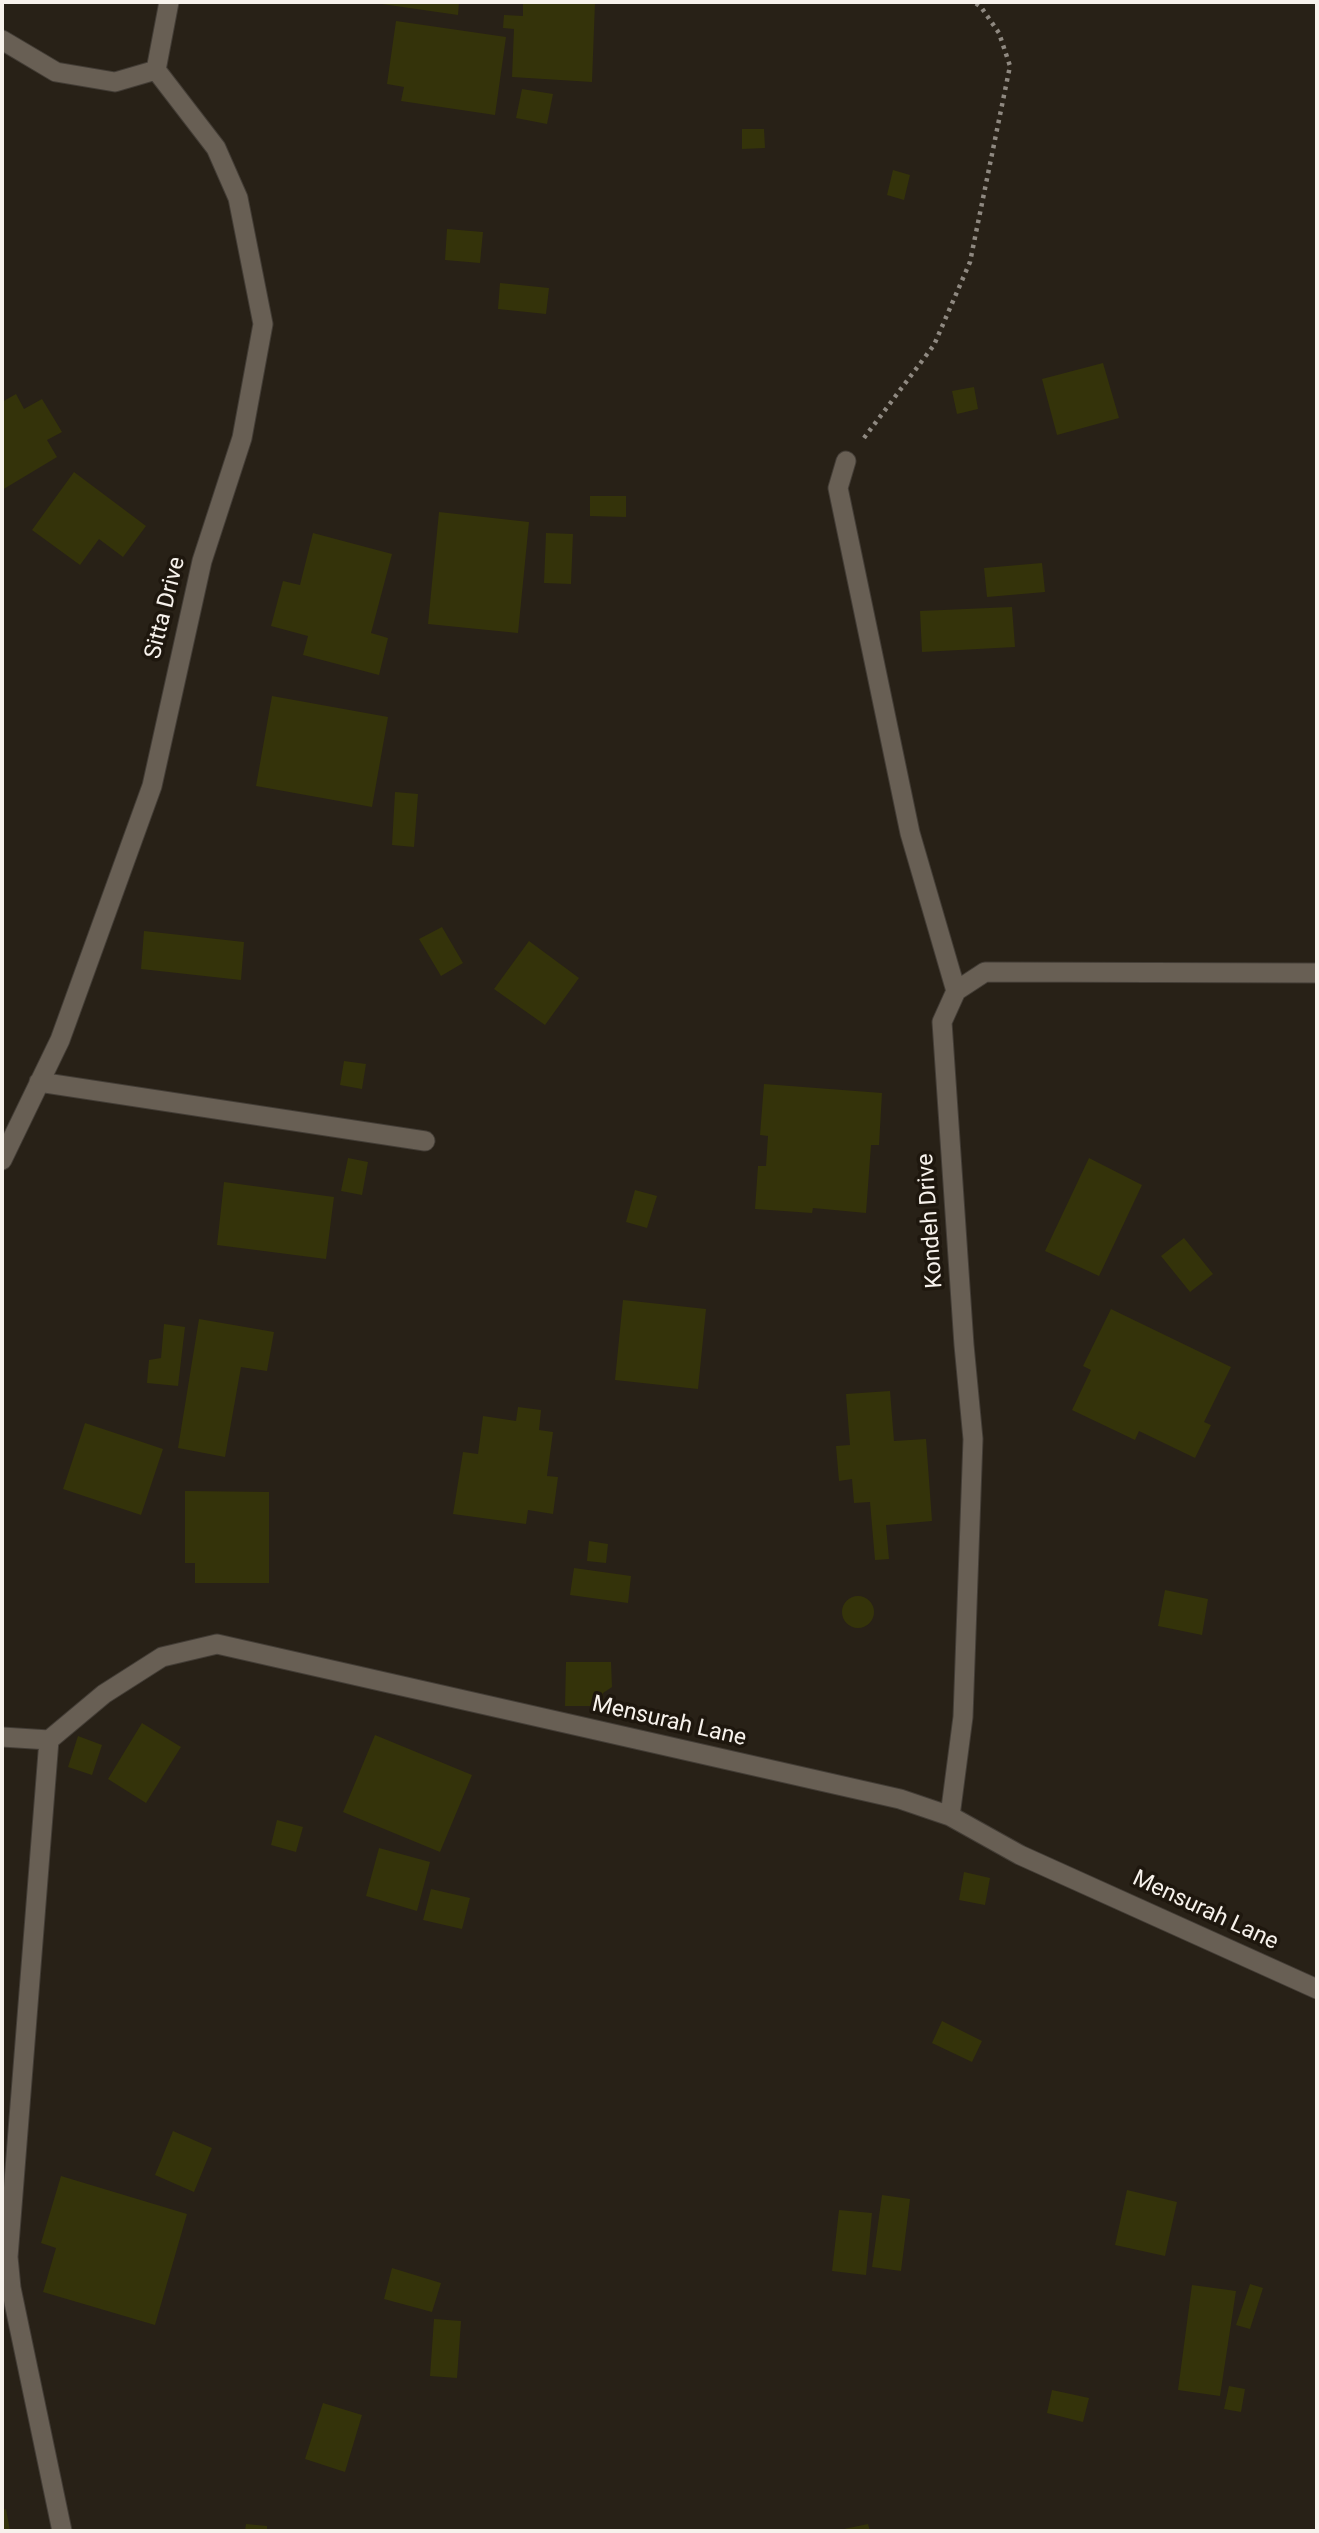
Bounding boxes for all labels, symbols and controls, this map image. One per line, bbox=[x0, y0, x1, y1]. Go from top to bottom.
street label: Sitta Drive bbox=[140, 554, 192, 662]
street label: Kondeh Drive bbox=[913, 1153, 949, 1289]
street label: Mensurah Lane bbox=[589, 1691, 749, 1753]
street label: Mensurah Lane bbox=[1128, 1865, 1282, 1957]

